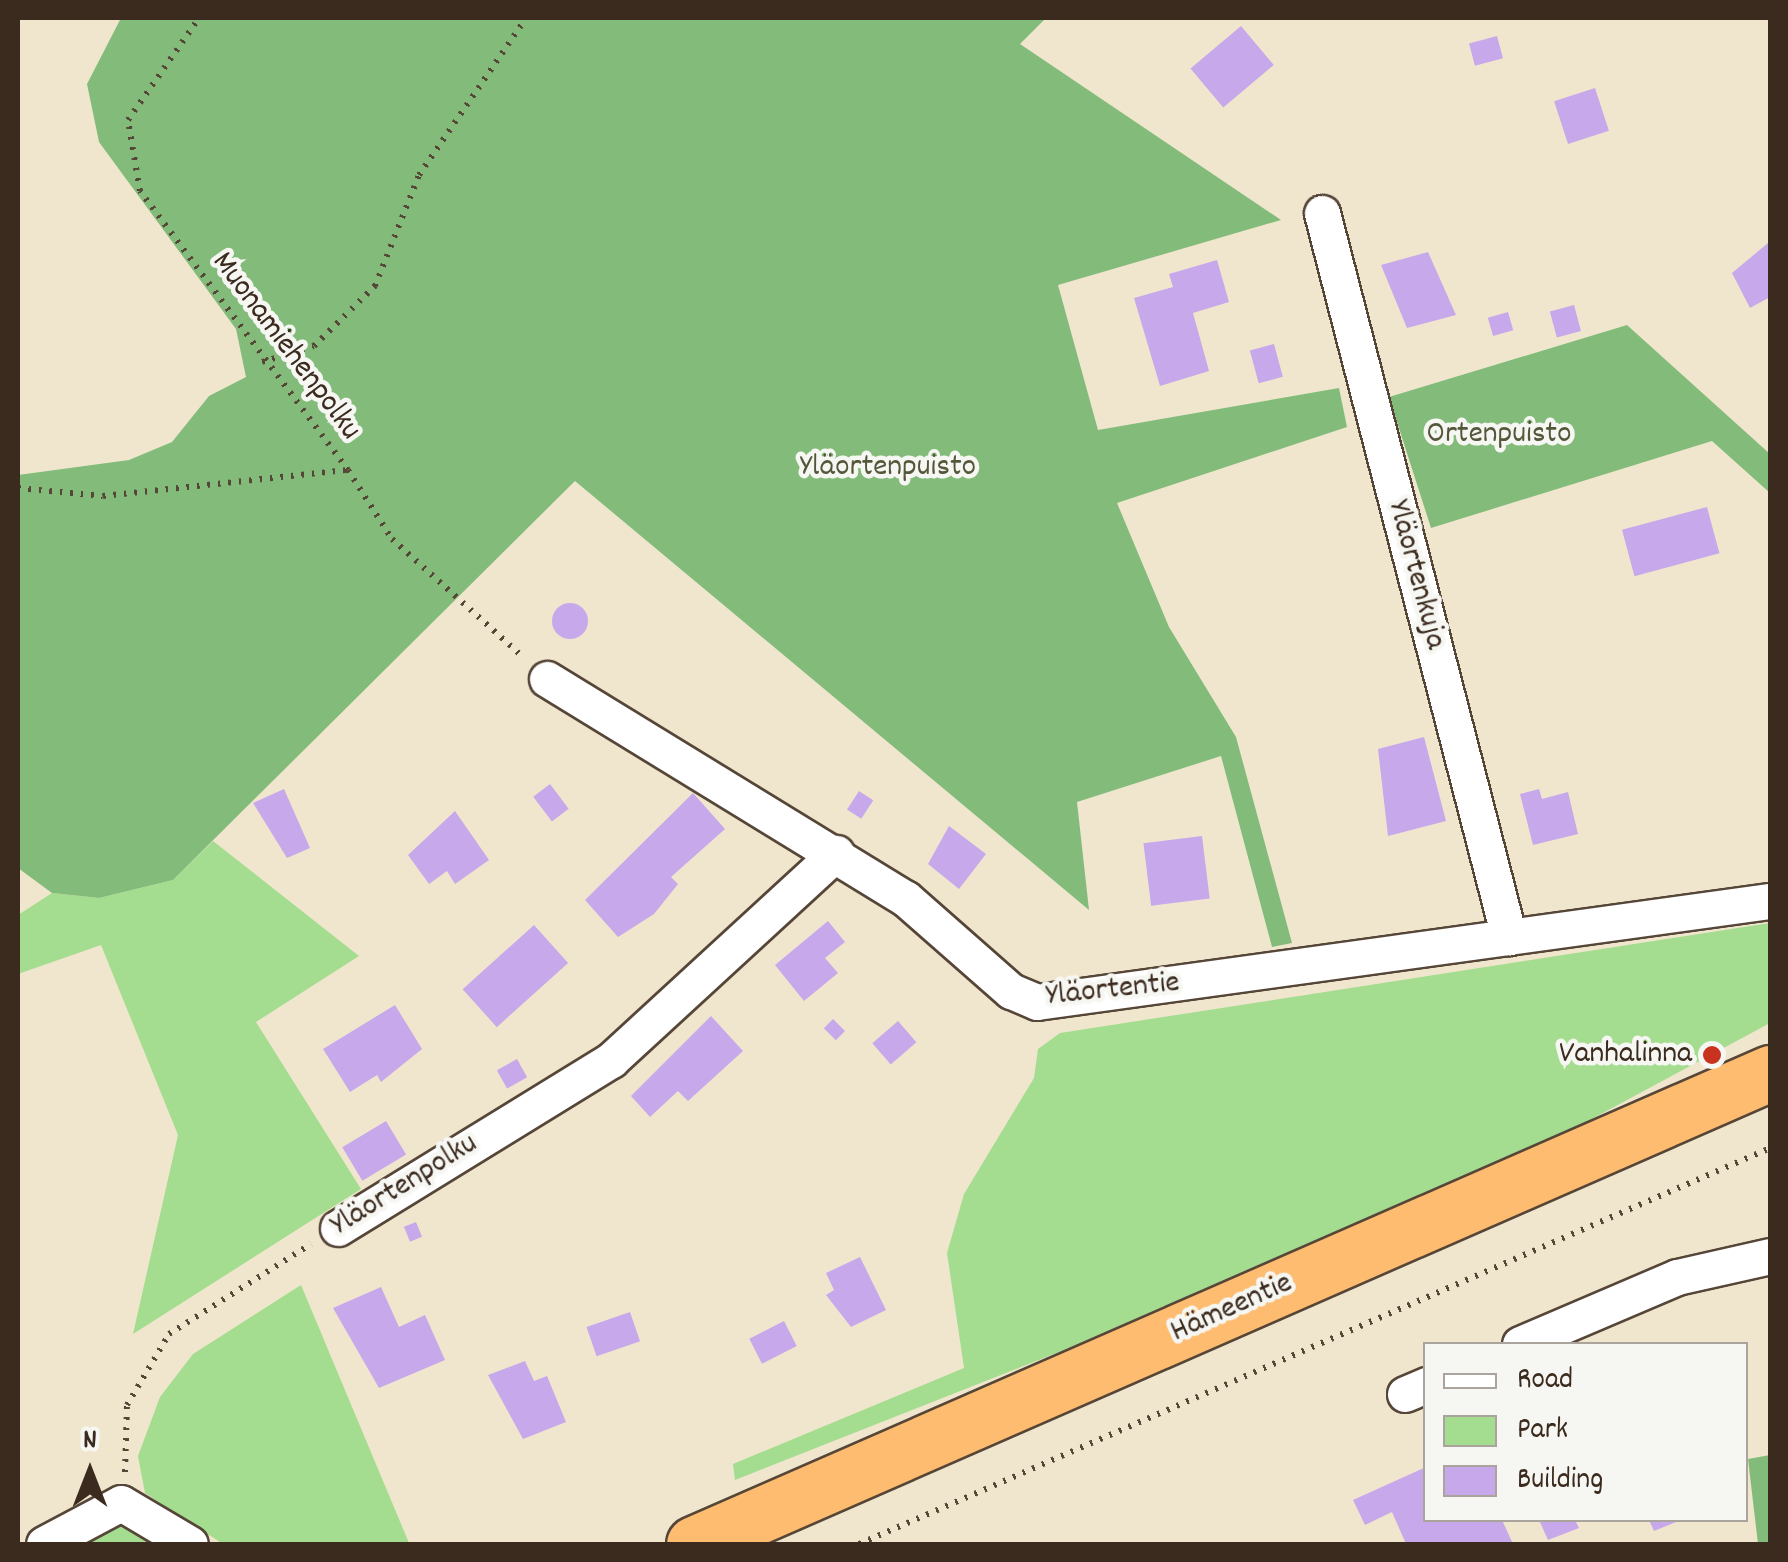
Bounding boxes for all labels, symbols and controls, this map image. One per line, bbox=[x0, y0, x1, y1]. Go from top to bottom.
street label: Muonamiehenpolku bbox=[202, 245, 368, 449]
park label: Ortenpuisto bbox=[1427, 416, 1571, 454]
park label: Yläortenpuisto bbox=[800, 449, 976, 487]
street label: Yläortenkuja bbox=[1377, 496, 1453, 654]
street label: Yläortentie bbox=[1044, 965, 1182, 1017]
place label: Vanhalinna bbox=[1559, 1036, 1692, 1074]
marker: Vanhalinna bbox=[1701, 1044, 1723, 1066]
street label: Yläortenpolku bbox=[325, 1126, 485, 1246]
street label: Hämeentie bbox=[1165, 1265, 1299, 1353]
legend bbox=[1423, 1342, 1748, 1522]
text: Road bbox=[1517, 1360, 1573, 1403]
text: Park bbox=[1517, 1410, 1568, 1453]
north arrow bbox=[40, 1422, 140, 1522]
text: N bbox=[83, 1422, 97, 1462]
text: Building bbox=[1517, 1460, 1603, 1503]

